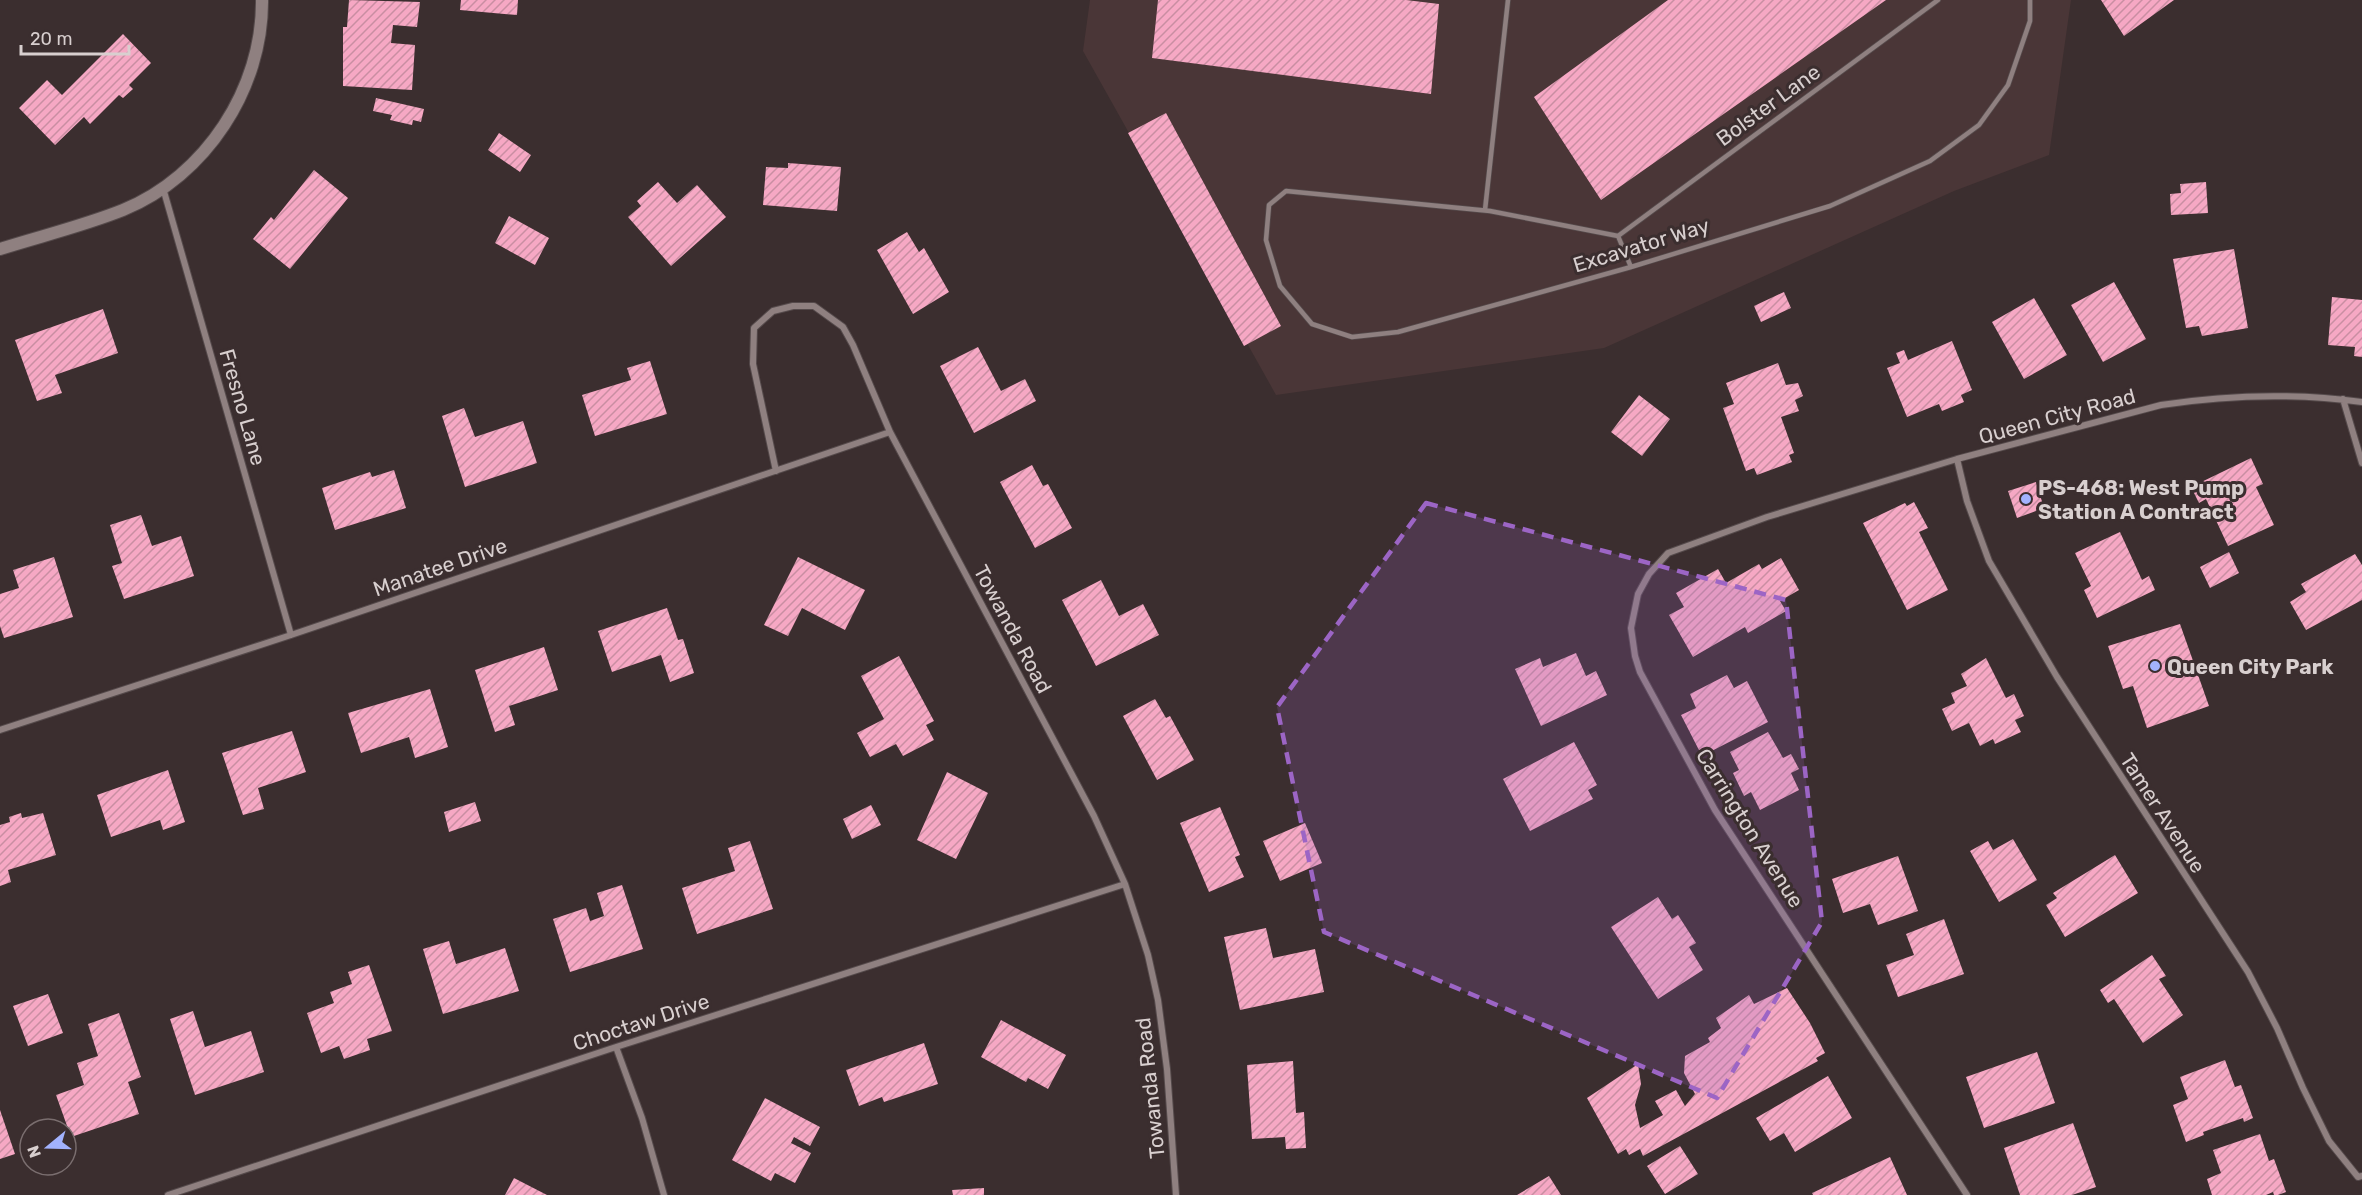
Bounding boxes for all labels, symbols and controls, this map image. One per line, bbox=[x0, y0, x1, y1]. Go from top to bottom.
scale bar bbox=[21, 18, 129, 56]
text: 20 m bbox=[30, 28, 72, 50]
street label: Bolster Lane bbox=[1711, 59, 1825, 151]
street label: Excavator Way bbox=[1570, 212, 1713, 278]
street label: Fresno Lane bbox=[214, 346, 272, 468]
street label: Queen City Road bbox=[1976, 383, 2138, 449]
place label: PS-468: West Pump Station A Contract bbox=[2038, 475, 2244, 524]
marker: PS-468: West Pump Station A Contract bbox=[2019, 492, 2033, 506]
street label: Manatee Drive bbox=[370, 532, 510, 602]
street label: Towanda Road bbox=[969, 561, 1057, 697]
place label: Queen City Park bbox=[2167, 654, 2334, 679]
marker: Queen City Park bbox=[2148, 659, 2162, 673]
street label: Carrington Avenue bbox=[1691, 744, 1809, 912]
street label: Tamer Avenue bbox=[2115, 748, 2211, 878]
street label: Choctaw Drive bbox=[570, 988, 712, 1056]
street label: Towanda Road bbox=[1130, 1016, 1170, 1160]
north arrow bbox=[18, 1117, 78, 1177]
text: N bbox=[23, 1143, 45, 1160]

